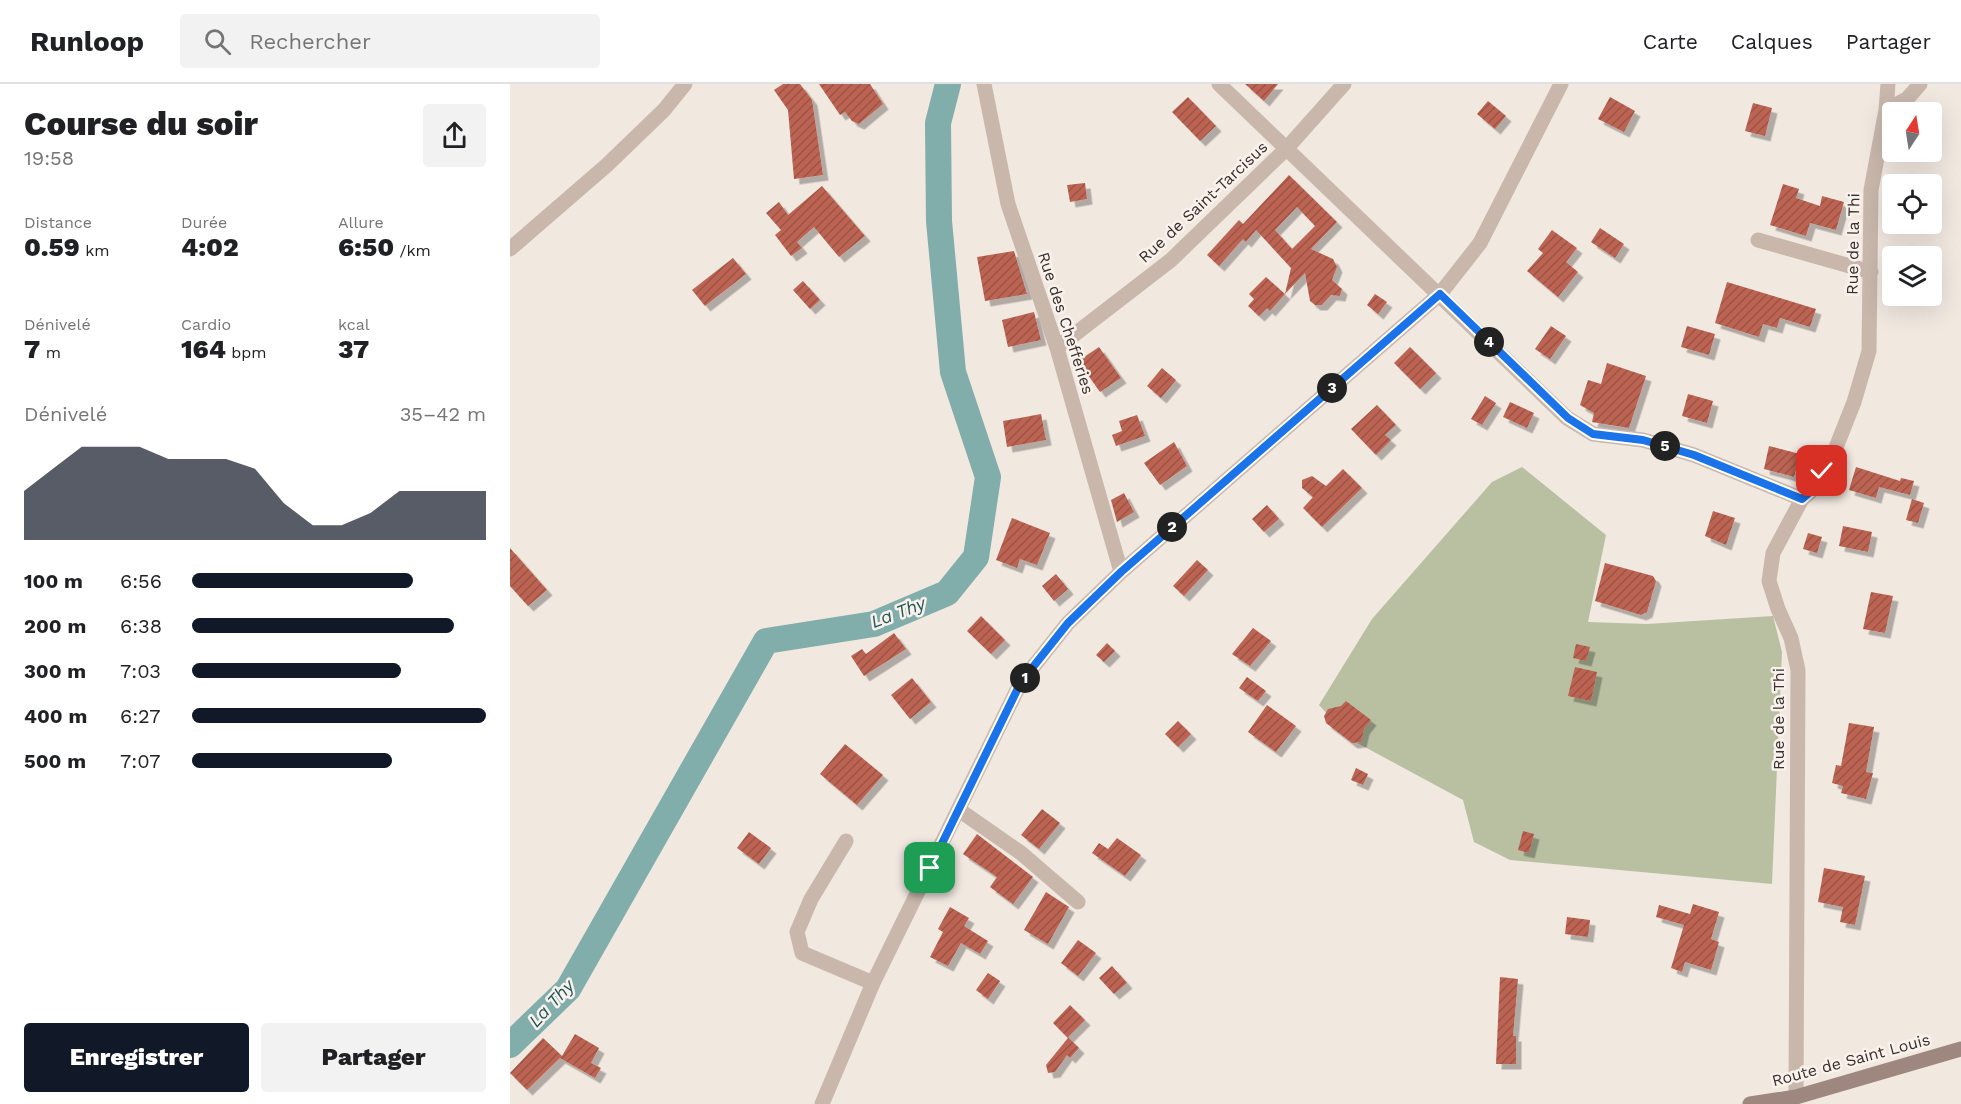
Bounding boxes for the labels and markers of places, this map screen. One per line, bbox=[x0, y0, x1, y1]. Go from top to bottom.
pin: 4 bbox=[1474, 327, 1504, 357]
pin: 3 bbox=[1317, 373, 1347, 403]
pin: 5 bbox=[1650, 431, 1680, 461]
pin bbox=[1796, 445, 1847, 496]
pin: 2 bbox=[1157, 512, 1187, 542]
pin: 1 bbox=[1010, 663, 1040, 693]
pin bbox=[904, 842, 955, 893]

